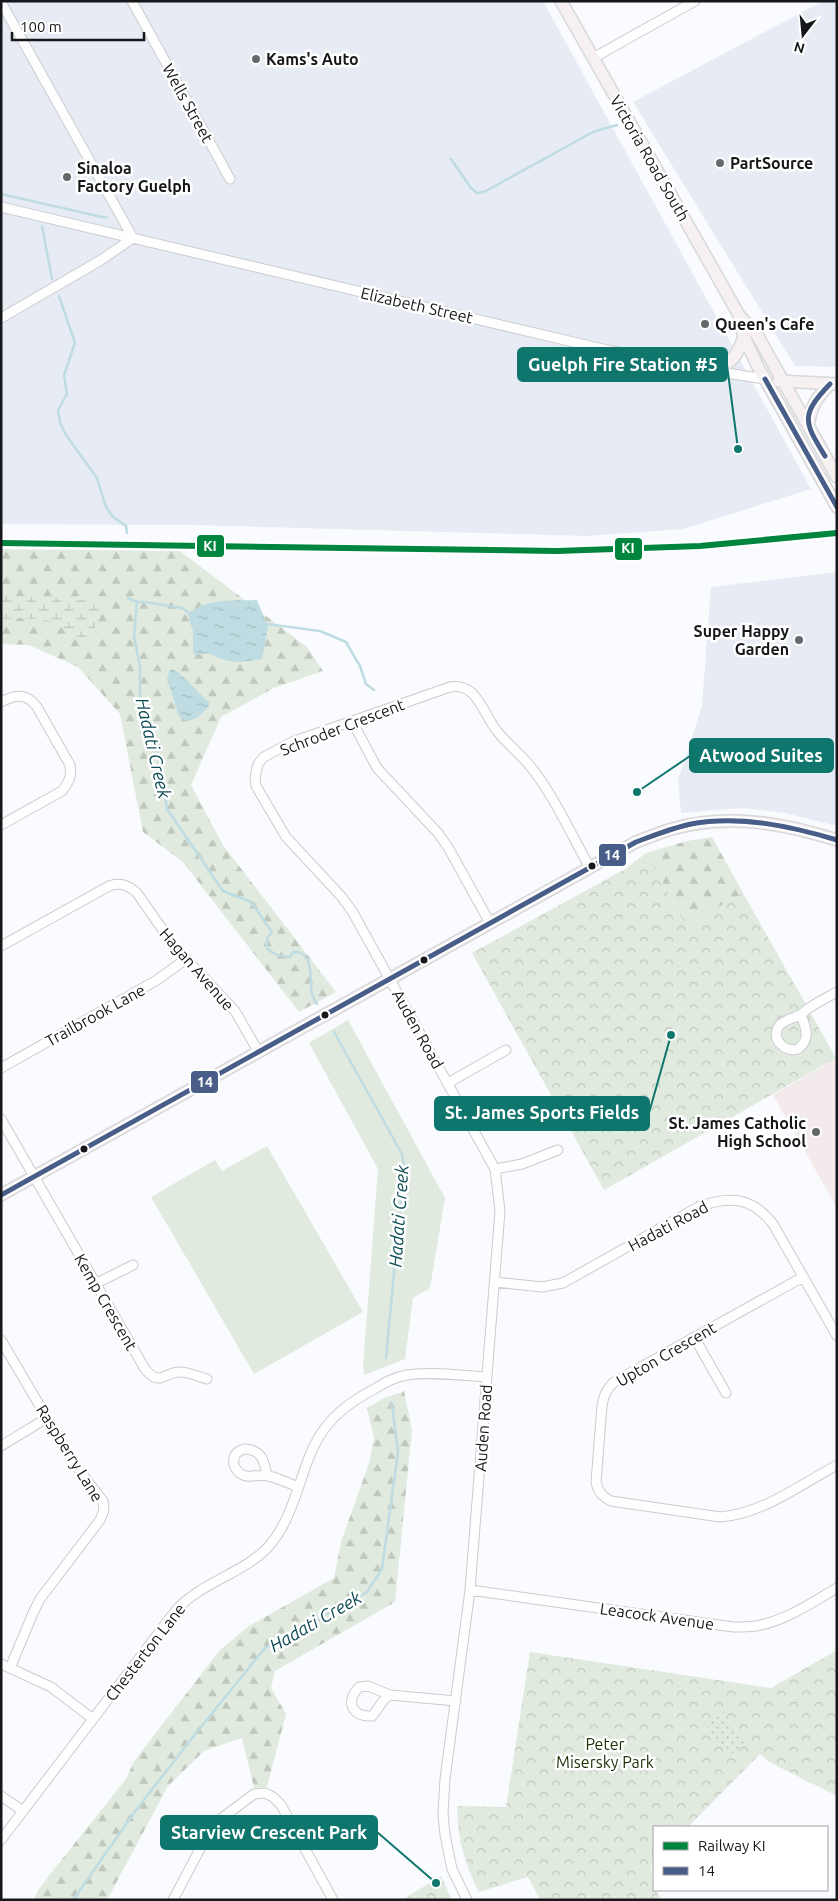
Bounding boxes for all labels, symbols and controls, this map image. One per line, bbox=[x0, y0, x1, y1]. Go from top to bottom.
scale bar bbox=[12, 10, 145, 42]
north arrow bbox=[778, 10, 828, 60]
text: 100 m bbox=[20, 18, 62, 35]
text: N bbox=[792, 38, 807, 57]
place label: Kams's Auto bbox=[266, 50, 359, 68]
marker: Kams's Auto bbox=[250, 53, 262, 65]
street label: Wells Street bbox=[159, 61, 217, 146]
street label: Victoria Road South bbox=[607, 92, 693, 224]
place label: PartSource bbox=[730, 154, 813, 172]
marker: PartSource bbox=[714, 157, 726, 169]
place label: Sinaloa Factory Guelph bbox=[77, 159, 191, 195]
marker: Sinaloa Factory Guelph bbox=[61, 171, 73, 183]
street label: Elizabeth Street bbox=[359, 283, 476, 327]
place label: Queen's Cafe bbox=[715, 315, 814, 333]
marker: Queen's Cafe bbox=[699, 318, 711, 330]
callout: Guelph Fire Station #5 bbox=[518, 348, 727, 381]
text: Guelph Fire Station #5 bbox=[528, 354, 718, 374]
line badge: KI bbox=[196, 534, 225, 558]
line badge: KI bbox=[614, 537, 643, 561]
text: KI bbox=[203, 538, 217, 554]
text: KI bbox=[621, 540, 635, 556]
place label: Super Happy Garden bbox=[694, 622, 789, 658]
marker: Super Happy Garden bbox=[793, 634, 805, 646]
street label: Schroder Crescent bbox=[277, 695, 407, 759]
water label: Hadati Creek bbox=[133, 696, 175, 801]
callout: Atwood Suites bbox=[690, 739, 833, 772]
text: Atwood Suites bbox=[699, 745, 823, 765]
line badge: 14 bbox=[598, 843, 627, 867]
text: 14 bbox=[604, 847, 620, 863]
unlabelled marker bbox=[587, 861, 597, 871]
street label: Hagan Avenue bbox=[156, 924, 238, 1014]
unlabelled marker bbox=[419, 955, 429, 965]
street label: Trailbrook Lane bbox=[42, 980, 148, 1050]
street label: Auden Road bbox=[389, 986, 447, 1072]
unlabelled marker bbox=[320, 1010, 330, 1020]
line badge: 14 bbox=[190, 1070, 219, 1094]
text: 14 bbox=[197, 1074, 213, 1090]
callout: St. James Sports Fields bbox=[435, 1097, 649, 1130]
text: St. James Sports Fields bbox=[445, 1102, 639, 1122]
place label: St. James Catholic High School bbox=[669, 1114, 806, 1150]
marker: St. James Catholic High School bbox=[810, 1126, 822, 1138]
unlabelled marker bbox=[79, 1144, 89, 1154]
water label: Hadati Creek bbox=[384, 1163, 412, 1268]
street label: Hadati Road bbox=[625, 1197, 711, 1255]
street label: Kemp Crescent bbox=[71, 1251, 141, 1354]
street label: Upton Crescent bbox=[613, 1318, 720, 1390]
street label: Auden Road bbox=[471, 1384, 495, 1472]
street label: Raspberry Lane bbox=[33, 1401, 107, 1505]
water label: Hadati Creek bbox=[265, 1586, 365, 1655]
street label: Leacock Avenue bbox=[599, 1599, 715, 1633]
street label: Chesterton Lane bbox=[101, 1600, 189, 1704]
park label: Peter Misersky Park bbox=[556, 1735, 654, 1771]
callout: Starview Crescent Park bbox=[161, 1816, 377, 1849]
text: Starview Crescent Park bbox=[171, 1822, 367, 1842]
legend bbox=[653, 1826, 828, 1891]
text: Railway KI bbox=[698, 1837, 766, 1854]
text: 14 bbox=[698, 1862, 715, 1879]

